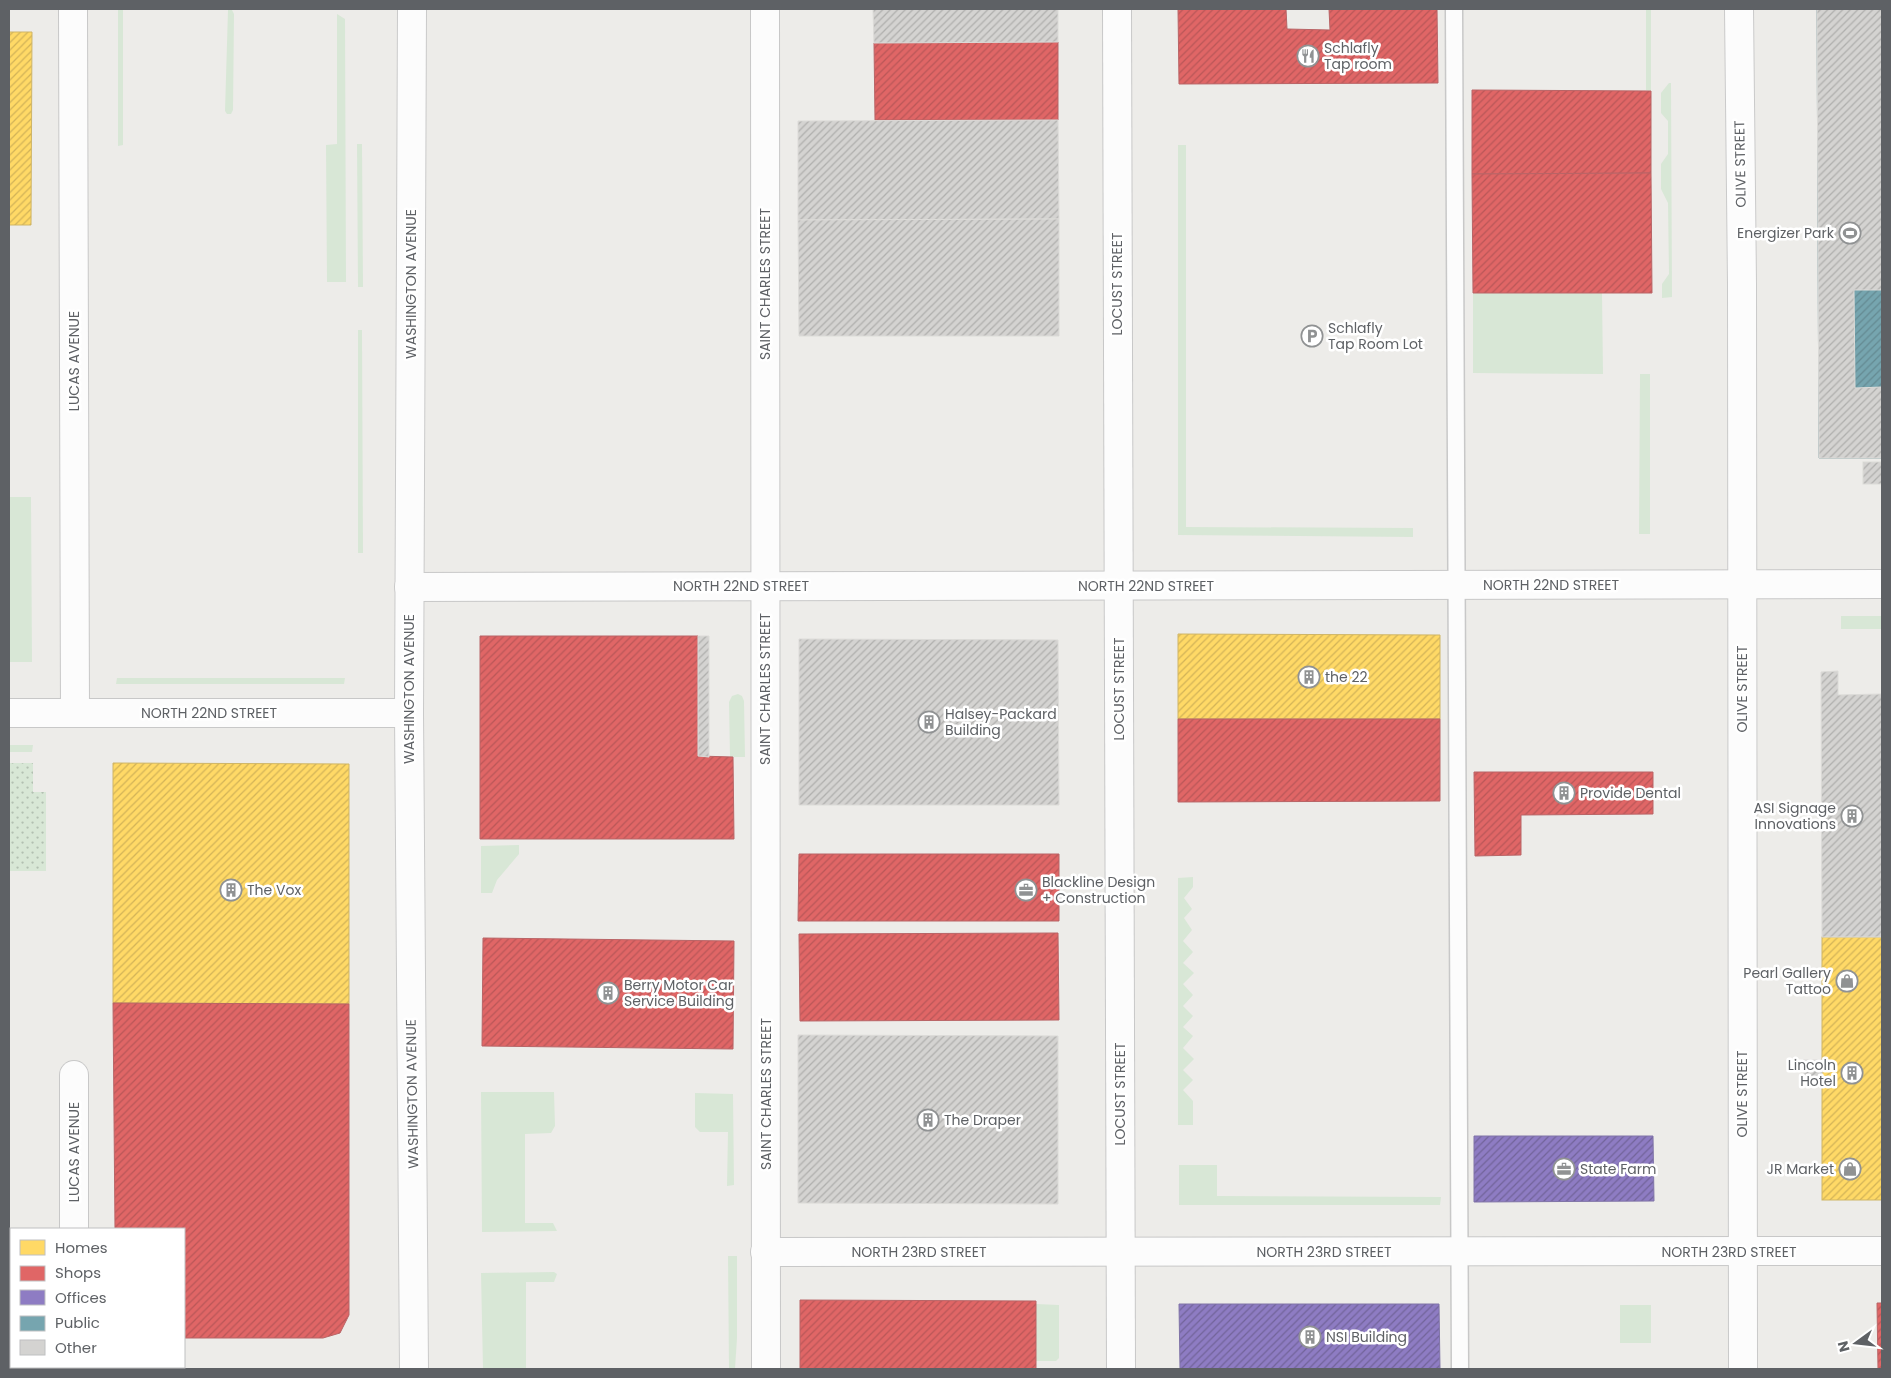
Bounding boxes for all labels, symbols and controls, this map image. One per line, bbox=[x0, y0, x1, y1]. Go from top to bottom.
place label: Schlafly Tap room bbox=[1324, 38, 1392, 74]
restaurant icon: Schlafly Tap room bbox=[1296, 44, 1320, 68]
street label: OLIVE STREET bbox=[1729, 120, 1751, 208]
street label: SAINT CHARLES STREET bbox=[755, 208, 775, 360]
street label: WASHINGTON AVENUE bbox=[401, 209, 421, 359]
sports icon: Energizer Park bbox=[1838, 221, 1862, 245]
place label: Energizer Park bbox=[1737, 223, 1835, 243]
street label: LOCUST STREET bbox=[1107, 232, 1127, 336]
street label: LUCAS AVENUE bbox=[64, 311, 84, 411]
place label: Schlafly Tap Room Lot bbox=[1328, 318, 1423, 354]
parking icon: Schlafly Tap Room Lot bbox=[1300, 324, 1324, 348]
street label: NORTH 22ND STREET bbox=[1483, 575, 1620, 595]
street label: NORTH 22ND STREET bbox=[673, 576, 810, 596]
street label: NORTH 22ND STREET bbox=[1078, 576, 1215, 596]
street label: SAINT CHARLES STREET bbox=[755, 613, 775, 765]
street label: WASHINGTON AVENUE bbox=[399, 614, 419, 764]
street label: LOCUST STREET bbox=[1109, 637, 1129, 741]
street label: OLIVE STREET bbox=[1732, 645, 1752, 733]
building icon: the 22 bbox=[1297, 665, 1321, 689]
place label: the 22 bbox=[1325, 667, 1368, 687]
street label: NORTH 22ND STREET bbox=[141, 703, 278, 723]
place label: Halsey-Packard Building bbox=[945, 704, 1057, 740]
building icon: Halsey-Packard Building bbox=[917, 710, 941, 734]
building icon: Provide Dental bbox=[1552, 781, 1576, 805]
place label: Provide Dental bbox=[1580, 783, 1681, 803]
place label: ASI Signage Innovations bbox=[1753, 798, 1836, 834]
building icon: ASI Signage Innovations bbox=[1840, 804, 1864, 828]
place label: Blackline Design + Construction bbox=[1042, 872, 1155, 908]
building icon: The Vox bbox=[219, 878, 243, 902]
office icon: Blackline Design + Construction bbox=[1014, 878, 1038, 902]
place label: The Vox bbox=[247, 880, 301, 900]
place label: Pearl Gallery Tattoo bbox=[1743, 963, 1831, 999]
shop icon: Pearl Gallery Tattoo bbox=[1835, 969, 1859, 993]
place label: Berry Motor Car Service Building bbox=[624, 975, 734, 1011]
building icon: Berry Motor Car Service Building bbox=[596, 981, 620, 1005]
street label: SAINT CHARLES STREET bbox=[756, 1018, 776, 1170]
street label: WASHINGTON AVENUE bbox=[401, 1019, 423, 1169]
street label: LOCUST STREET bbox=[1110, 1042, 1130, 1146]
street label: OLIVE STREET bbox=[1732, 1050, 1752, 1138]
place label: Lincoln Hotel bbox=[1788, 1055, 1836, 1091]
building icon: Lincoln Hotel bbox=[1840, 1061, 1864, 1085]
street label: LUCAS AVENUE bbox=[64, 1102, 84, 1202]
building icon: The Draper bbox=[916, 1108, 940, 1132]
place label: The Draper bbox=[944, 1110, 1021, 1130]
office icon: State Farm bbox=[1552, 1157, 1576, 1181]
shop icon: JR Market bbox=[1838, 1157, 1862, 1181]
place label: State Farm bbox=[1580, 1159, 1656, 1179]
place label: JR Market bbox=[1767, 1159, 1834, 1179]
legend bbox=[10, 1228, 185, 1368]
text: Homes bbox=[55, 1237, 108, 1258]
street label: NORTH 23RD STREET bbox=[851, 1242, 987, 1262]
street label: NORTH 23RD STREET bbox=[1256, 1242, 1392, 1262]
street label: NORTH 23RD STREET bbox=[1661, 1242, 1797, 1262]
text: Shops bbox=[55, 1262, 101, 1283]
text: Offices bbox=[55, 1287, 107, 1308]
text: Public bbox=[55, 1312, 100, 1333]
north arrow bbox=[1831, 1318, 1881, 1368]
building icon: NSI Building bbox=[1298, 1325, 1322, 1349]
place label: NSI Building bbox=[1326, 1327, 1407, 1347]
text: Other bbox=[55, 1337, 97, 1358]
text: N bbox=[1832, 1339, 1854, 1354]

